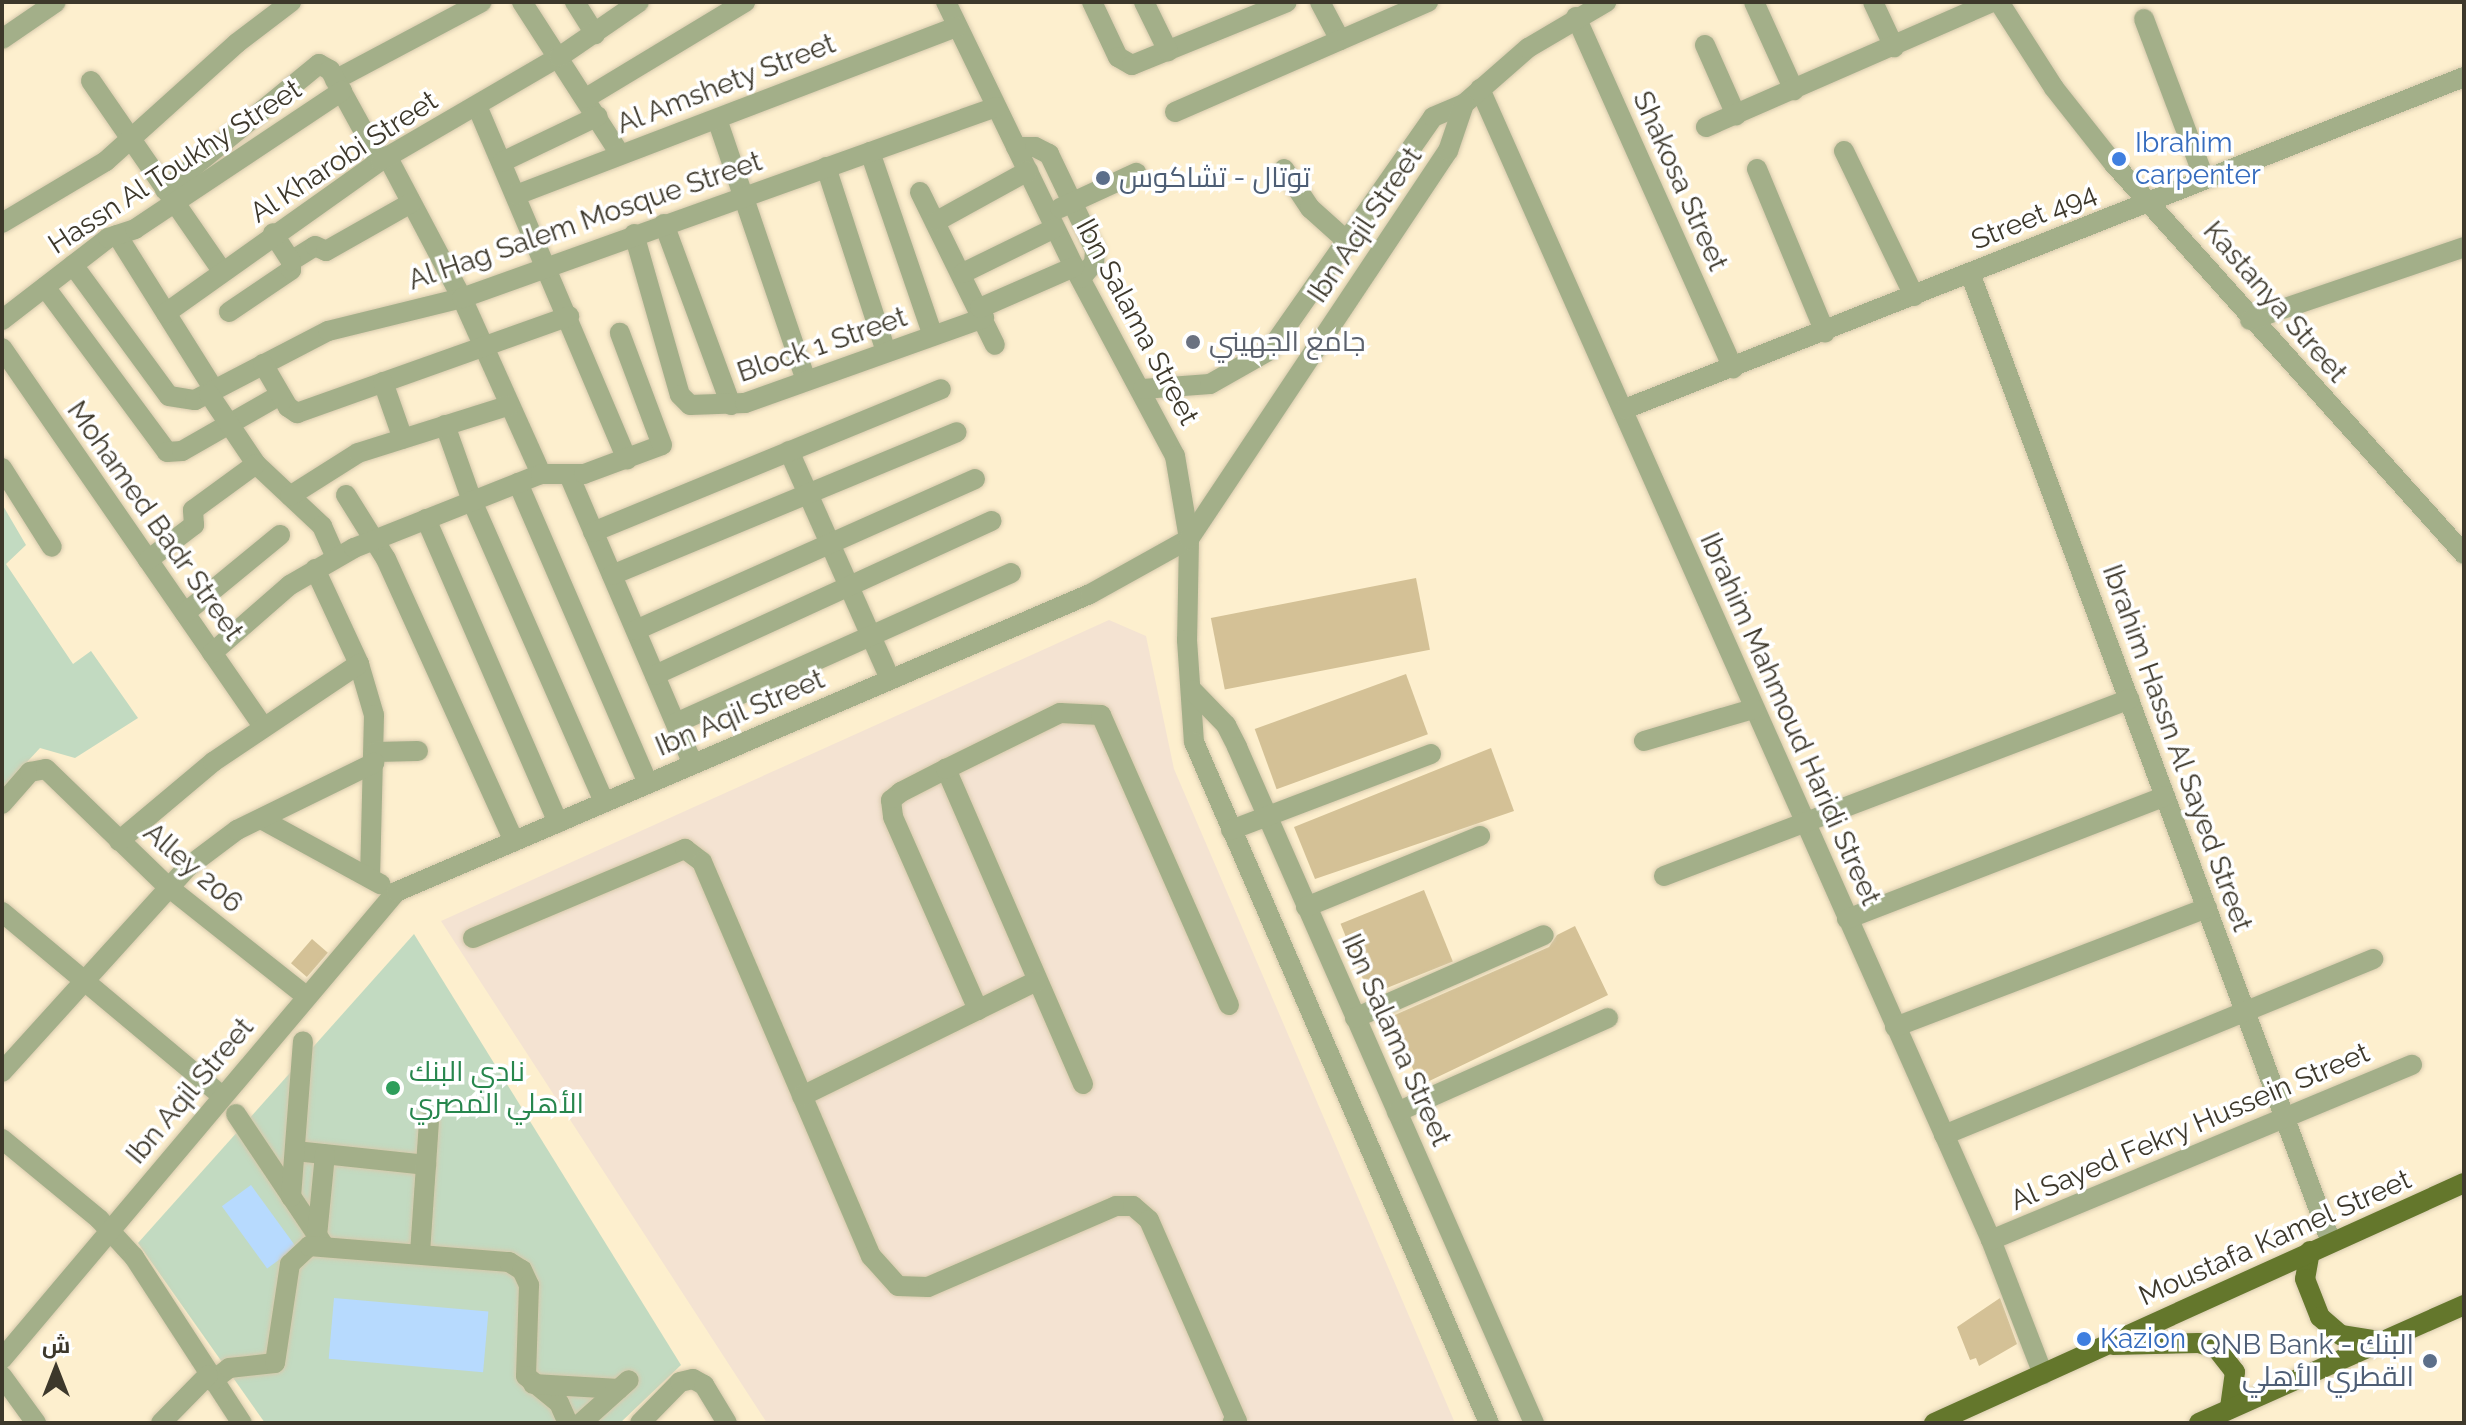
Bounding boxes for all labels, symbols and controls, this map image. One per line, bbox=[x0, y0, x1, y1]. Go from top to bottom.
street label: Al Amshety Street bbox=[611, 26, 841, 142]
street label: Hassn Al Toukhy Street bbox=[41, 72, 309, 262]
street label: Al Kharobi Street bbox=[244, 84, 444, 230]
street label: Shakosa Street bbox=[1625, 86, 1735, 276]
place label: Ibrahim carpenter bbox=[2135, 126, 2261, 192]
street label: Ibn Aqil Street bbox=[1300, 140, 1430, 310]
street label: Al Hag Salem Mosque Street bbox=[403, 144, 767, 298]
marker: Ibrahim carpenter bbox=[2110, 150, 2128, 168]
place label: توتال - تشاكوس bbox=[1119, 161, 1311, 195]
marker: توتال - تشاكوس bbox=[1094, 169, 1112, 187]
street label: Street 494 bbox=[1967, 177, 2101, 257]
street label: Ibn Salama Street bbox=[1069, 213, 1205, 431]
street label: Kastanya Street bbox=[2196, 215, 2354, 389]
street label: Block 1 Street bbox=[733, 300, 911, 390]
place label: جامع الجهيني bbox=[1209, 325, 1366, 359]
marker: جامع الجهيني bbox=[1184, 333, 1202, 351]
street label: Mohamed Badr Street bbox=[59, 395, 251, 647]
street label: Ibrahim Mahmoud Haridi Street bbox=[1692, 528, 1888, 910]
street label: Ibrahim Hassn Al Sayed Street bbox=[2095, 559, 2259, 937]
street label: Ibn Aqil Street bbox=[650, 662, 830, 764]
street label: Alley 206 bbox=[136, 816, 250, 920]
street label: Ibn Salama Street bbox=[1334, 929, 1458, 1151]
street label: Ibn Aqil Street bbox=[119, 1011, 261, 1171]
street label: Al Sayed Fekry Hussein Street bbox=[2005, 1036, 2375, 1218]
place label: نادي البنك الأهلي المصري bbox=[409, 1055, 584, 1121]
marker: نادي البنك الأهلي المصري bbox=[384, 1079, 402, 1097]
street label: Moustafa Kamel Street bbox=[2133, 1163, 2417, 1313]
place label: Kazion bbox=[2100, 1322, 2186, 1356]
place label: QNB Bank - البنك القطري الأهلي bbox=[2200, 1328, 2414, 1394]
north arrow bbox=[16, 1329, 96, 1409]
marker: Kazion bbox=[2075, 1330, 2093, 1348]
text: ش bbox=[42, 1332, 70, 1358]
marker: QNB Bank - البنك القطري الأهلي bbox=[2421, 1352, 2439, 1370]

